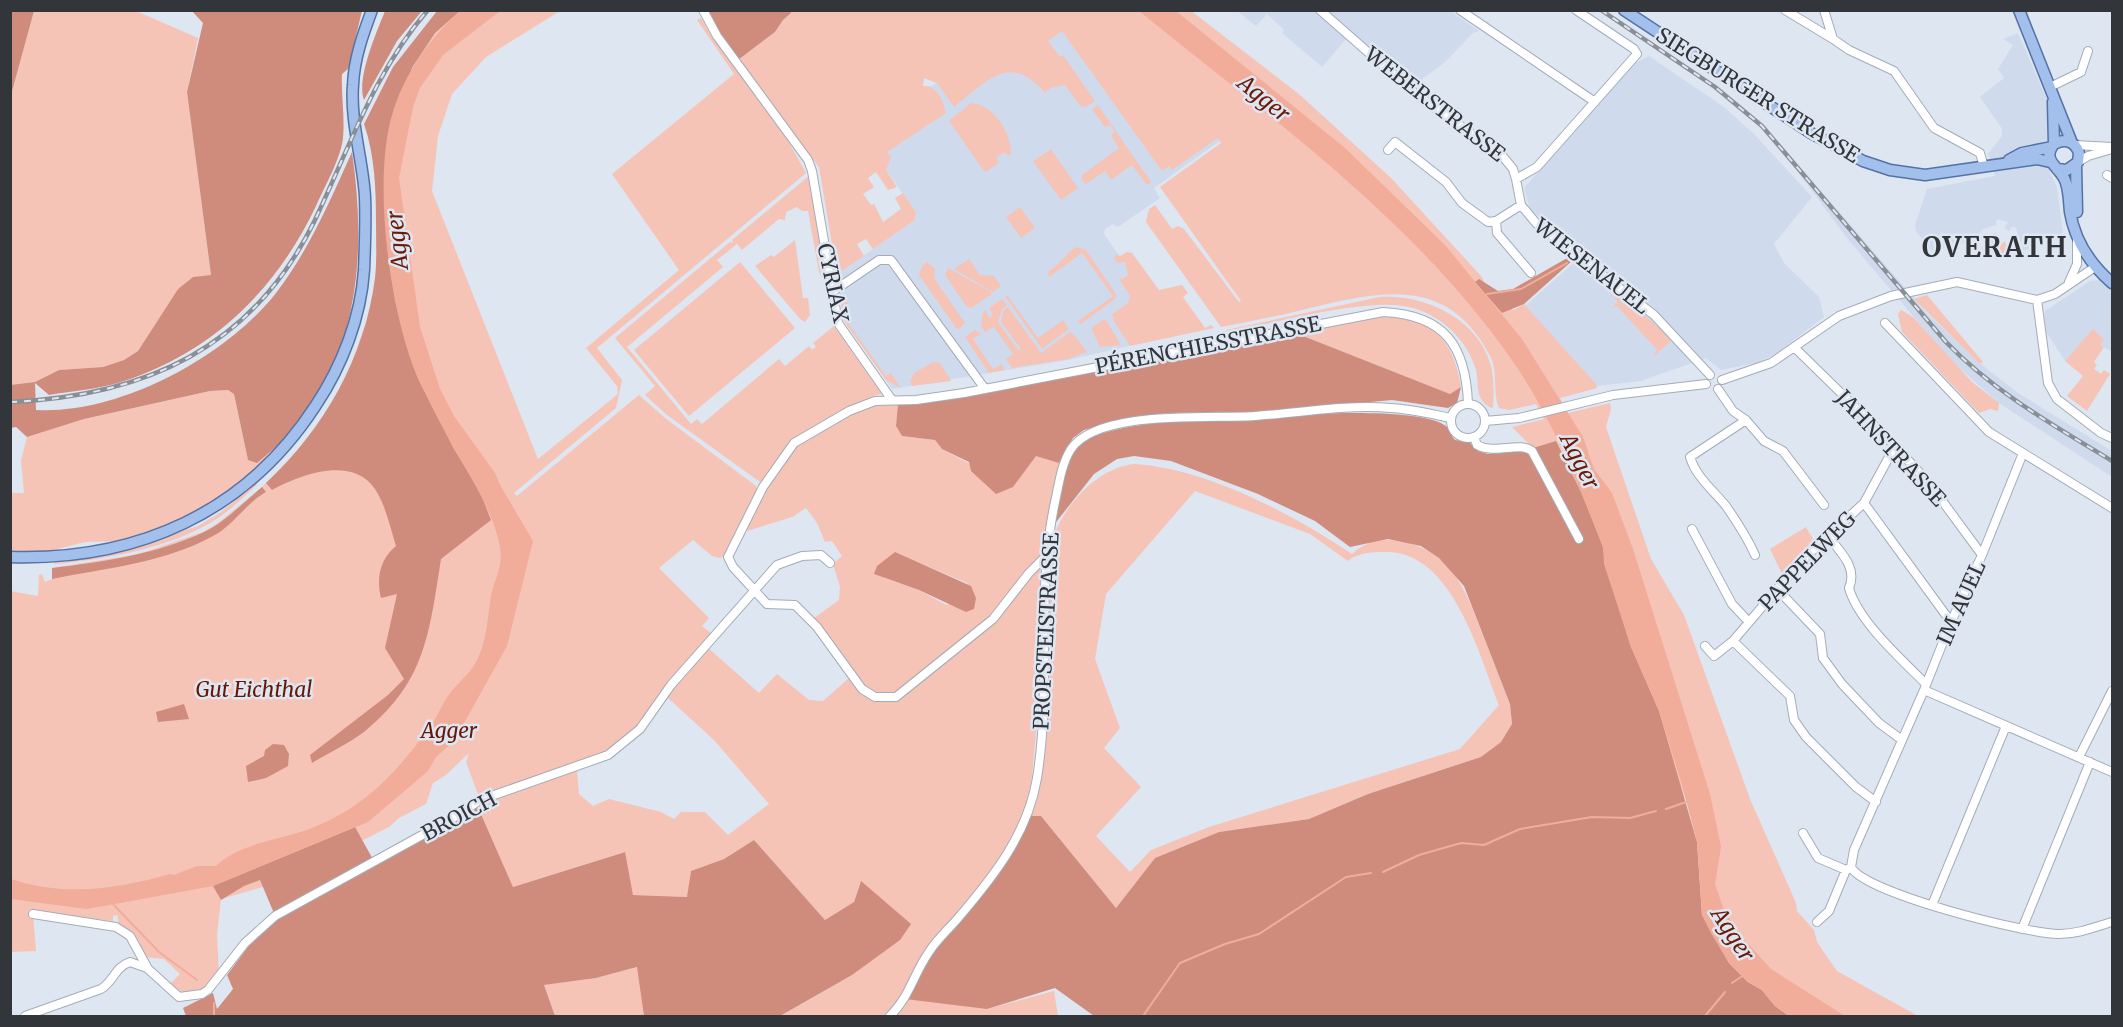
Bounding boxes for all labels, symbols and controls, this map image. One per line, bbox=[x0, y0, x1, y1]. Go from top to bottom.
street label: SIEGBURGER STRASSE bbox=[1651, 21, 1865, 169]
street label: WEBERSTRASSE bbox=[1359, 40, 1511, 168]
water label: Agger bbox=[1231, 67, 1297, 128]
water label: Agger bbox=[380, 208, 414, 273]
street label: WIESENAUEL bbox=[1528, 212, 1655, 320]
district label: OVERATH bbox=[1922, 230, 2068, 264]
street label: CYRIAX bbox=[811, 241, 855, 325]
street label: PÉRENCHIESSTRASSE bbox=[1092, 309, 1324, 380]
street label: JAHNSTRASSE bbox=[1829, 383, 1952, 512]
water label: Agger bbox=[1553, 427, 1606, 495]
street label: PAPPELWEG bbox=[1753, 506, 1861, 616]
street label: PROPSTEISTRASSE bbox=[1027, 531, 1065, 730]
street label: IM AUEL bbox=[1930, 557, 1992, 649]
park label: Gut Eichthal bbox=[196, 676, 312, 703]
park label: Agger bbox=[419, 717, 478, 744]
street label: BROICH bbox=[417, 785, 501, 847]
water label: Agger bbox=[1704, 900, 1761, 967]

